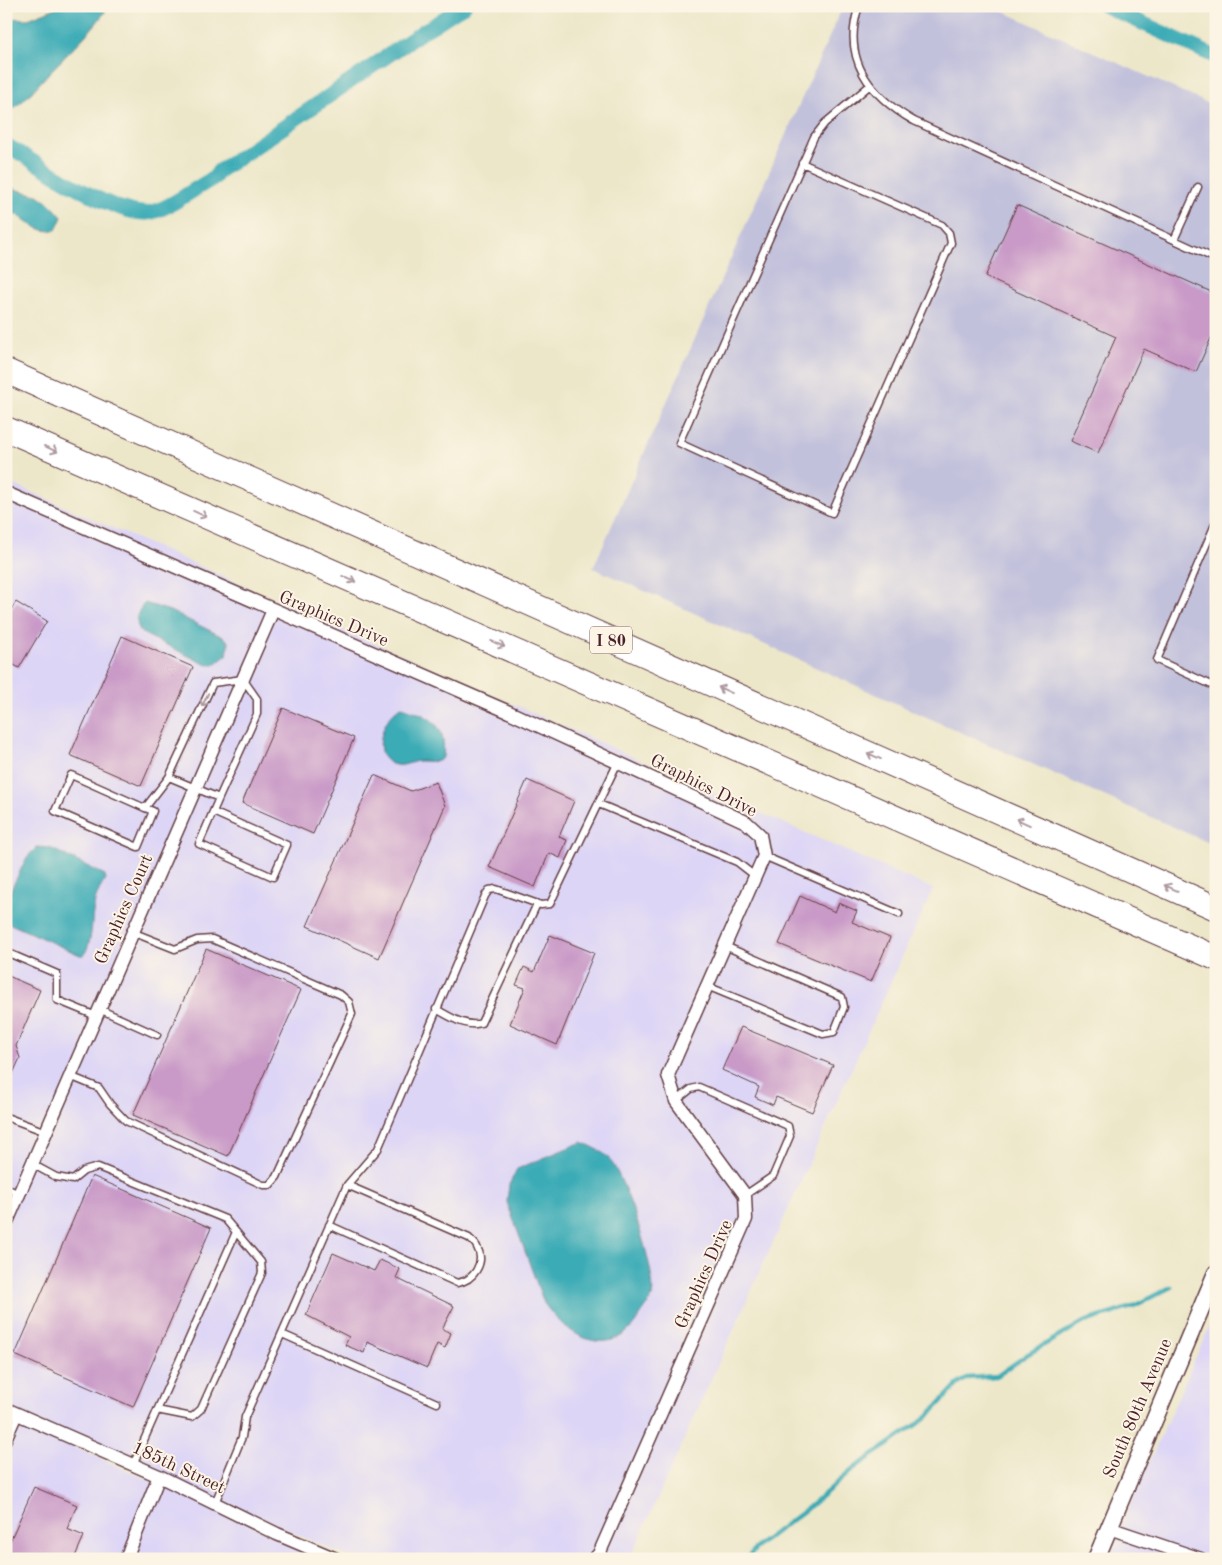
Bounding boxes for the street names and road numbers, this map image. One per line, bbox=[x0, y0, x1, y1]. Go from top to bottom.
street label: Graphics Drive bbox=[276, 588, 391, 650]
road number: I 80 bbox=[590, 626, 632, 654]
street label: Graphics Drive bbox=[647, 751, 760, 821]
street label: Graphics Court bbox=[92, 852, 156, 967]
street label: Graphics Drive bbox=[672, 1217, 736, 1332]
street label: South 80th Avenue bbox=[1100, 1336, 1176, 1481]
street label: 185th Street bbox=[129, 1439, 228, 1497]

